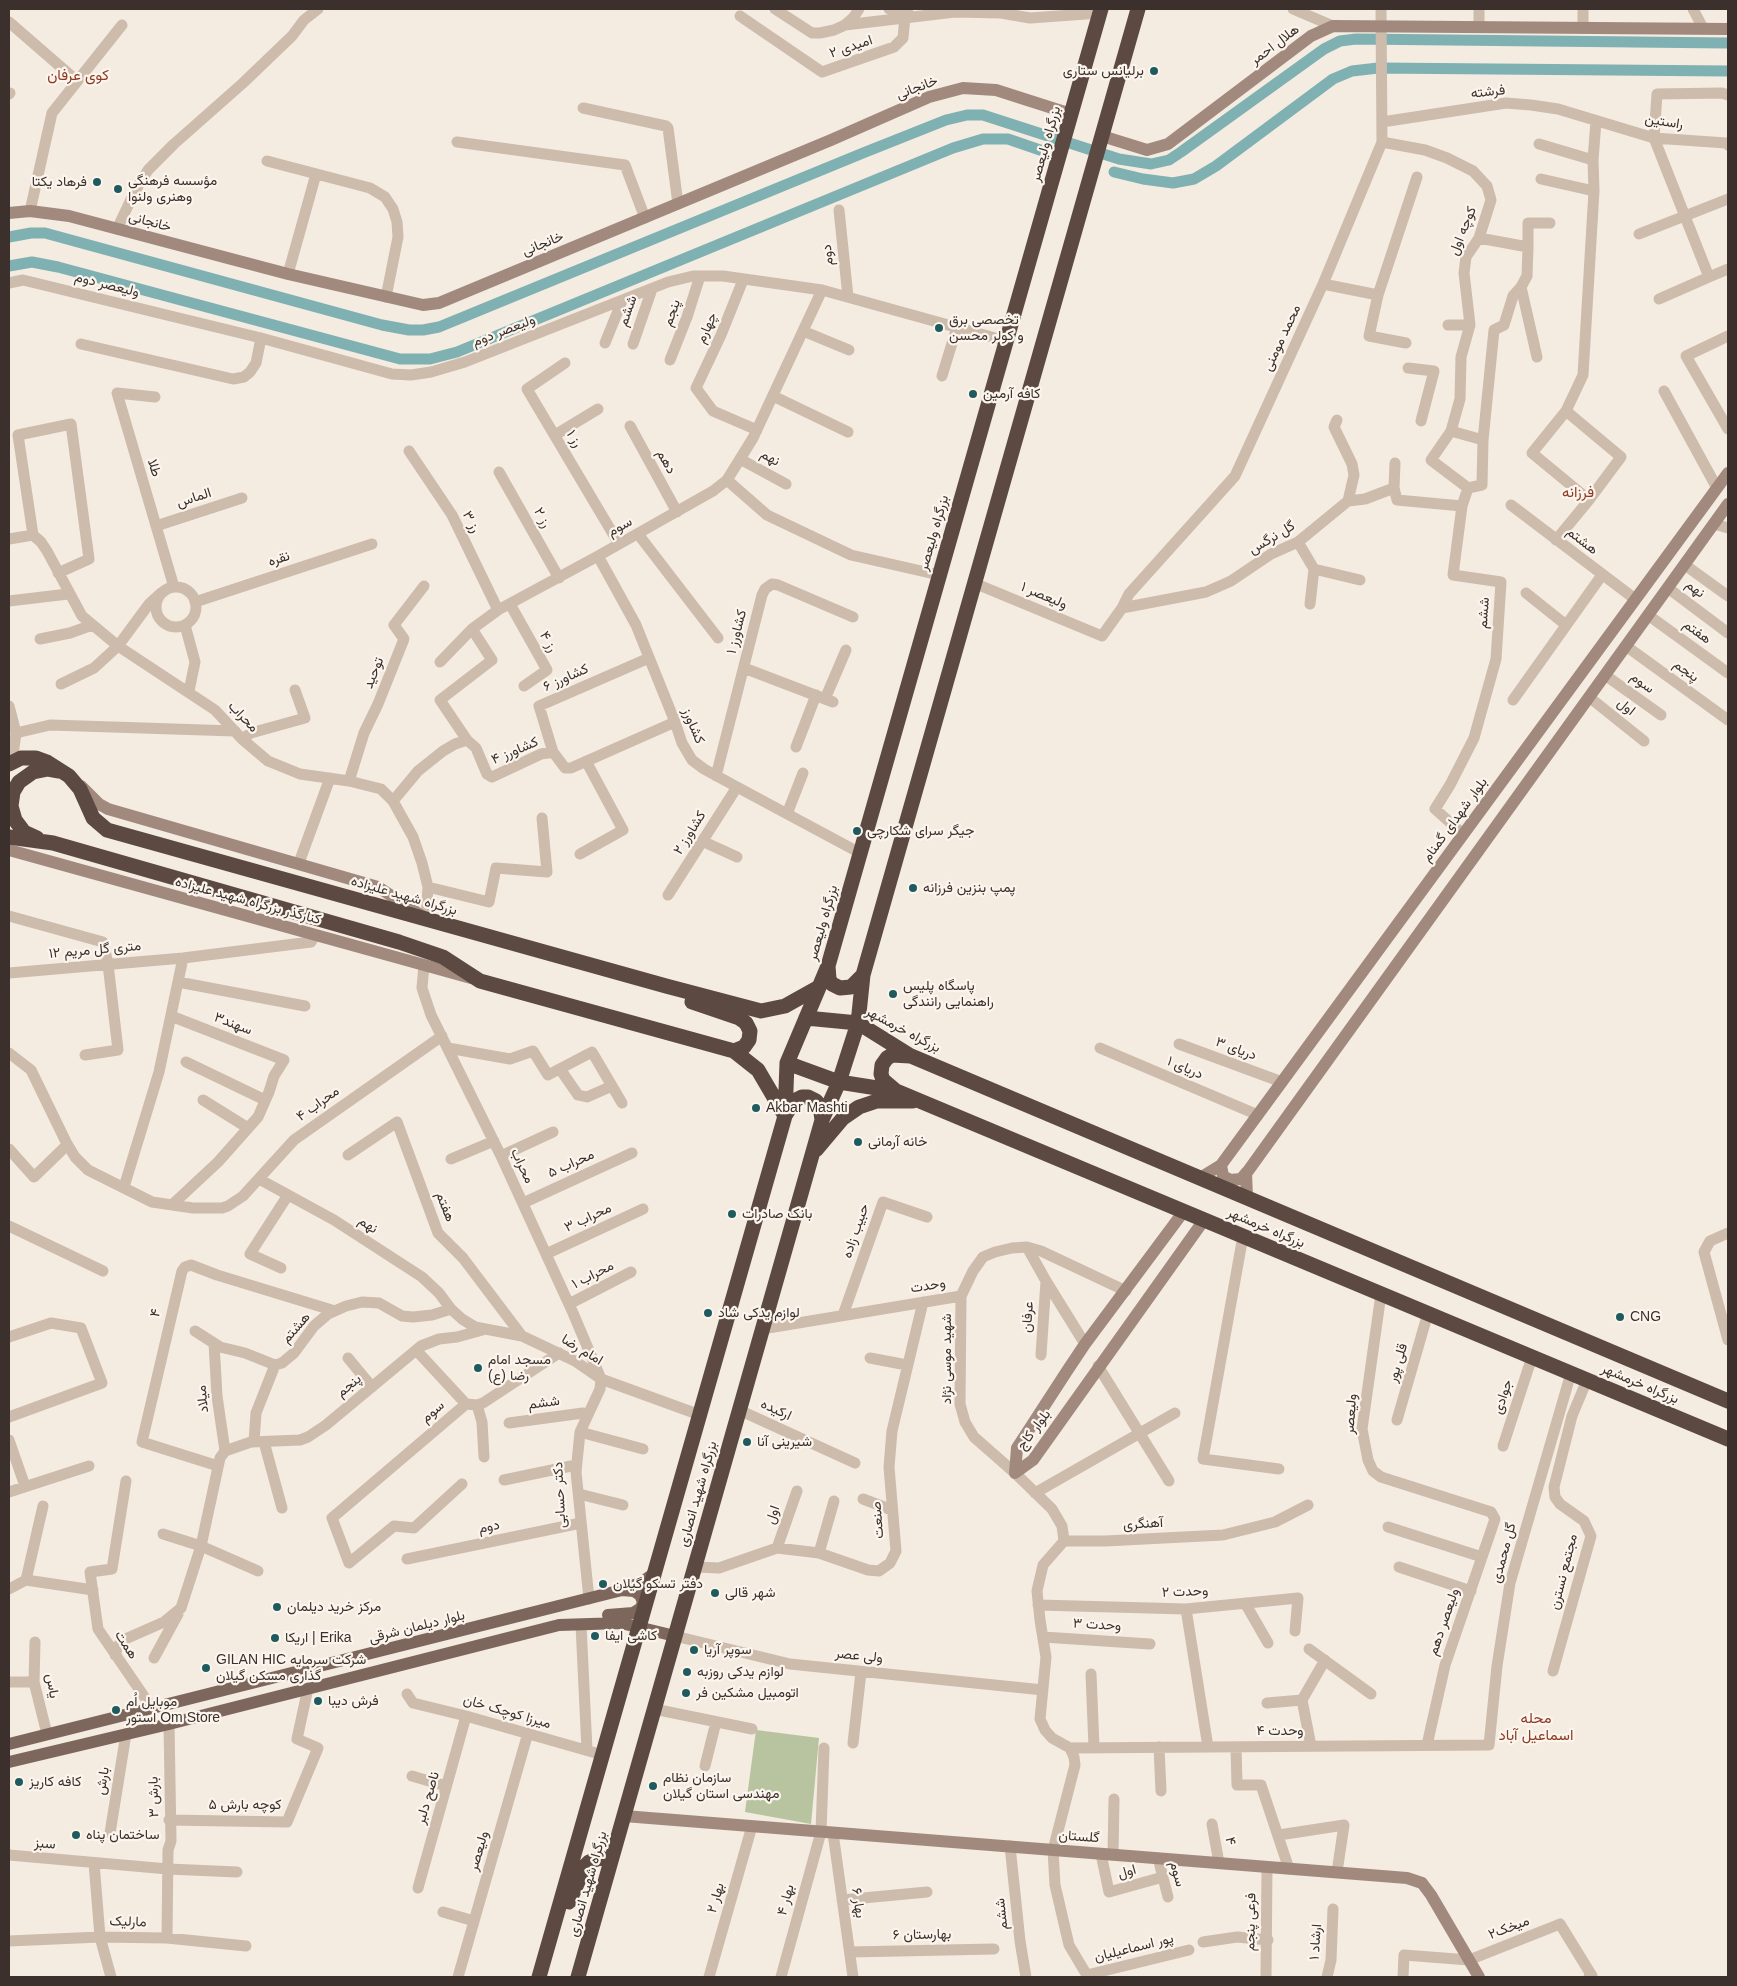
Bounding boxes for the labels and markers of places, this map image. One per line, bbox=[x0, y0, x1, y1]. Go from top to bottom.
place label: برلیانس ستاری bbox=[1063, 63, 1144, 79]
marker: برلیانس ستاری bbox=[1148, 65, 1160, 77]
place label: مؤسسه فرهنگی وهنری ولنوا bbox=[128, 173, 217, 206]
place label: فرهاد یکتا bbox=[32, 174, 87, 190]
marker: فرهاد یکتا bbox=[91, 176, 103, 188]
marker: مؤسسه فرهنگی وهنری ولنوا bbox=[112, 183, 124, 195]
place label: تخصصی برق و کولر محسن bbox=[949, 312, 1024, 344]
marker: تخصصی برق و کولر محسن bbox=[933, 322, 945, 334]
place label: کافه آرمین bbox=[983, 386, 1040, 402]
marker: کافه آرمین bbox=[967, 388, 979, 400]
place label: جیگر سرای شکارچی bbox=[867, 823, 974, 839]
marker: جیگر سرای شکارچی bbox=[851, 825, 863, 837]
place label: پمپ بنزین فرزانه bbox=[923, 880, 1015, 896]
marker: پمپ بنزین فرزانه bbox=[907, 882, 919, 894]
place label: پاسگاه پلیس راهنمایی رانندگی bbox=[903, 978, 994, 1010]
marker: پاسگاه پلیس راهنمایی رانندگی bbox=[887, 988, 899, 1000]
place label: Akbar Mashti bbox=[766, 1100, 848, 1116]
marker: Akbar Mashti bbox=[750, 1102, 762, 1114]
place label: خانه آرمانی bbox=[868, 1134, 927, 1150]
marker: خانه آرمانی bbox=[852, 1136, 864, 1148]
place label: بانک صادرات bbox=[742, 1206, 812, 1222]
marker: بانک صادرات bbox=[726, 1208, 738, 1220]
place label: لوازم یدکی شاد bbox=[718, 1305, 800, 1321]
marker: لوازم یدکی شاد bbox=[702, 1307, 714, 1319]
place label: CNG bbox=[1630, 1309, 1661, 1325]
marker: CNG bbox=[1614, 1311, 1626, 1323]
place label: مسجد امام رضا (ع) bbox=[488, 1352, 551, 1384]
marker: مسجد امام رضا (ع) bbox=[472, 1362, 484, 1374]
place label: شیرینی آنا bbox=[757, 1434, 812, 1450]
marker: شیرینی آنا bbox=[741, 1436, 753, 1448]
place label: دفتر تسکو گیلان bbox=[613, 1576, 703, 1592]
marker: دفتر تسکو گیلان bbox=[597, 1578, 609, 1590]
place label: شهر قالی bbox=[725, 1585, 775, 1601]
marker: شهر قالی bbox=[709, 1587, 721, 1599]
place label: مرکز خرید دیلمان bbox=[287, 1599, 381, 1615]
marker: مرکز خرید دیلمان bbox=[271, 1601, 283, 1613]
place label: کاشی ایفا bbox=[605, 1628, 657, 1644]
place label: اریکا | Erika bbox=[285, 1630, 352, 1646]
marker: کاشی ایفا bbox=[589, 1630, 601, 1642]
marker: اریکا | Erika bbox=[269, 1632, 281, 1644]
place label: سوپر آریا bbox=[704, 1642, 751, 1658]
marker: سوپر آریا bbox=[688, 1644, 700, 1656]
place label: GILAN HIC شرکت سرمایه گذاری مسکن گیلان bbox=[216, 1652, 366, 1684]
marker: GILAN HIC شرکت سرمایه گذاری مسکن گیلان bbox=[200, 1662, 212, 1674]
place label: لوازم یدکی روزبه bbox=[697, 1664, 784, 1680]
marker: لوازم یدکی روزبه bbox=[681, 1666, 693, 1678]
place label: اتومبیل مشکین فر bbox=[696, 1685, 799, 1701]
marker: اتومبیل مشکین فر bbox=[680, 1687, 692, 1699]
place label: فرش دیبا bbox=[328, 1693, 379, 1709]
place label: موبایل اُم استور Om Store bbox=[126, 1694, 220, 1726]
marker: فرش دیبا bbox=[312, 1695, 324, 1707]
marker: موبایل اُم استور Om Store bbox=[110, 1704, 122, 1716]
place label: سازمان نظام مهندسی استان گیلان bbox=[663, 1770, 779, 1802]
place label: کافه کاریز bbox=[29, 1774, 81, 1790]
marker: کافه کاریز bbox=[13, 1776, 25, 1788]
marker: سازمان نظام مهندسی استان گیلان bbox=[647, 1780, 659, 1792]
place label: ساختمان پناه bbox=[86, 1827, 159, 1843]
marker: ساختمان پناه bbox=[70, 1829, 82, 1841]

